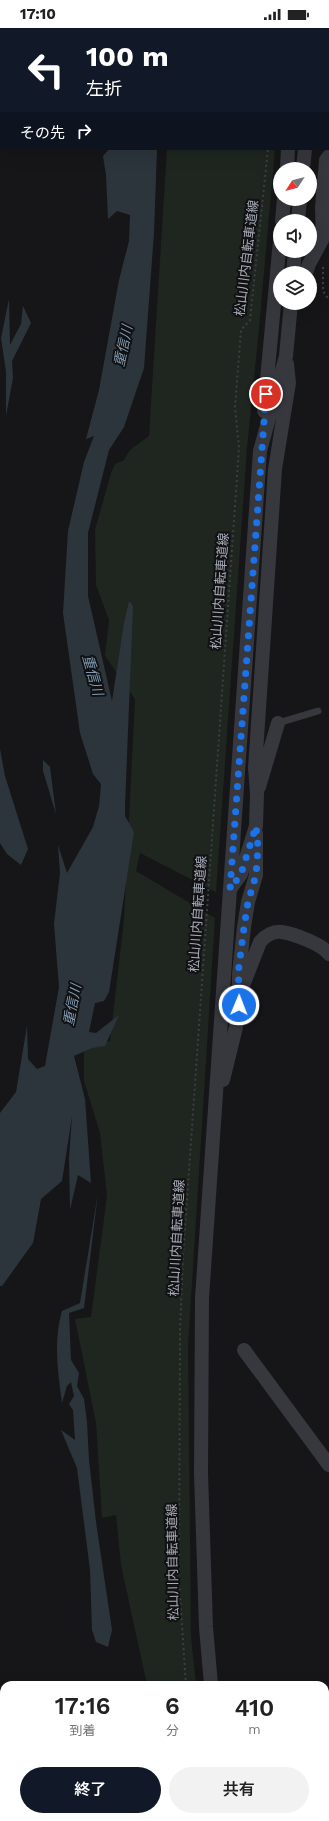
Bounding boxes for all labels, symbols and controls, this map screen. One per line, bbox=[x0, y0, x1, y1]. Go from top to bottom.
text: 17:10 bbox=[20, 5, 56, 23]
text: 100 m bbox=[86, 40, 169, 73]
icon: left bbox=[20, 44, 72, 96]
text: 左折 bbox=[86, 78, 122, 99]
icon: right bbox=[73, 120, 95, 142]
text: その先 bbox=[20, 124, 65, 142]
north arrow bbox=[273, 162, 317, 206]
map controls bbox=[273, 162, 317, 310]
street label: 松山川内自転車道線 bbox=[232, 199, 261, 317]
button: sound bbox=[273, 214, 317, 258]
button: layers bbox=[273, 266, 317, 310]
water label: 重信川 bbox=[111, 322, 136, 368]
pin bbox=[249, 377, 283, 411]
icon: arrive bbox=[255, 383, 277, 405]
street label: 松山川内自転車道線 bbox=[208, 532, 231, 650]
water label: 重信川 bbox=[80, 653, 107, 699]
street label: 松山川内自転車道線 bbox=[186, 855, 209, 973]
water label: 重信川 bbox=[60, 981, 84, 1027]
position arrow bbox=[218, 984, 260, 1026]
street label: 松山川内自転車道線 bbox=[166, 1179, 187, 1297]
street label: 松山川内自転車道線 bbox=[164, 1503, 181, 1621]
text: 17:16 bbox=[55, 1692, 110, 1720]
text: 6 bbox=[165, 1692, 180, 1720]
text: 410 bbox=[234, 1694, 274, 1722]
text: m bbox=[248, 1722, 261, 1737]
text: 到着 bbox=[70, 1723, 96, 1738]
text: 分 bbox=[166, 1723, 179, 1738]
button: 終了 bbox=[20, 1767, 161, 1813]
button: 共有 bbox=[169, 1767, 309, 1813]

